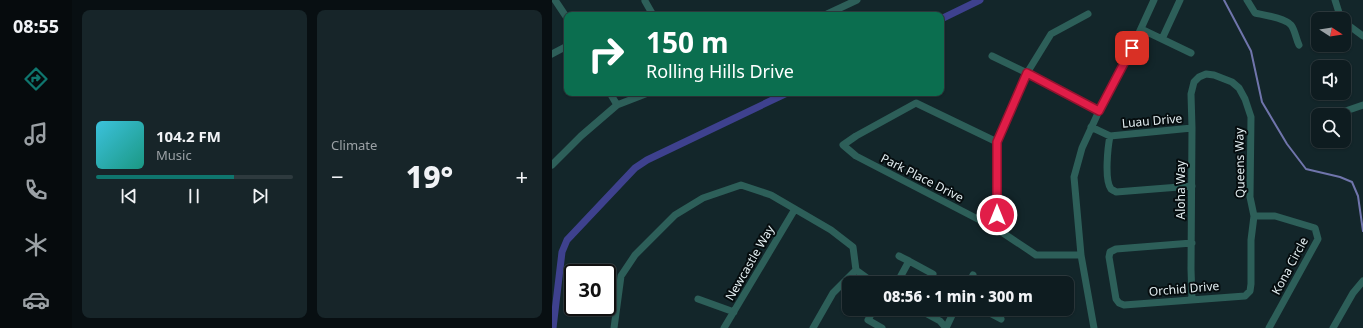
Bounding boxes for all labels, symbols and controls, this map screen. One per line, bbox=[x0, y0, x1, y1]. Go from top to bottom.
north arrow bbox=[1311, 12, 1351, 52]
map controls bbox=[1311, 12, 1351, 148]
text: 08:55 bbox=[13, 14, 59, 38]
text: 150 m bbox=[646, 23, 729, 61]
icon: right bbox=[580, 28, 632, 80]
pin bbox=[1115, 31, 1149, 65]
icon: arrive bbox=[1121, 37, 1143, 59]
text: Rolling Hills Drive bbox=[646, 59, 794, 83]
button: sound bbox=[1311, 60, 1351, 100]
icon: directions bbox=[22, 65, 50, 93]
button: search bbox=[1311, 108, 1351, 148]
street label: Luau Drive bbox=[1121, 109, 1183, 132]
icon: music bbox=[22, 120, 50, 148]
text: 104.2 FM bbox=[156, 126, 221, 146]
street label: Queens Way bbox=[1230, 127, 1249, 198]
text: Climate bbox=[331, 136, 377, 154]
text: Music bbox=[156, 146, 192, 164]
street label: Park Place Drive bbox=[878, 149, 967, 206]
text: 19° bbox=[406, 156, 453, 197]
street label: Aloha Way bbox=[1172, 160, 1189, 220]
text: − bbox=[331, 161, 344, 191]
text: + bbox=[515, 161, 528, 191]
icon: phone bbox=[22, 176, 50, 204]
icon: previous bbox=[118, 185, 140, 207]
icon: pause bbox=[183, 185, 205, 207]
icon: next bbox=[249, 185, 271, 207]
position arrow bbox=[976, 194, 1018, 236]
street label: Newcastle Way bbox=[721, 221, 778, 304]
icon: climate bbox=[22, 231, 50, 259]
street label: Kona Circle bbox=[1267, 234, 1312, 298]
speed limit sign: 30 bbox=[564, 264, 616, 316]
street label: Orchid Drive bbox=[1148, 277, 1220, 300]
icon: car bbox=[22, 286, 50, 314]
text: 08:56 · 1 min · 300 m bbox=[883, 286, 1033, 306]

